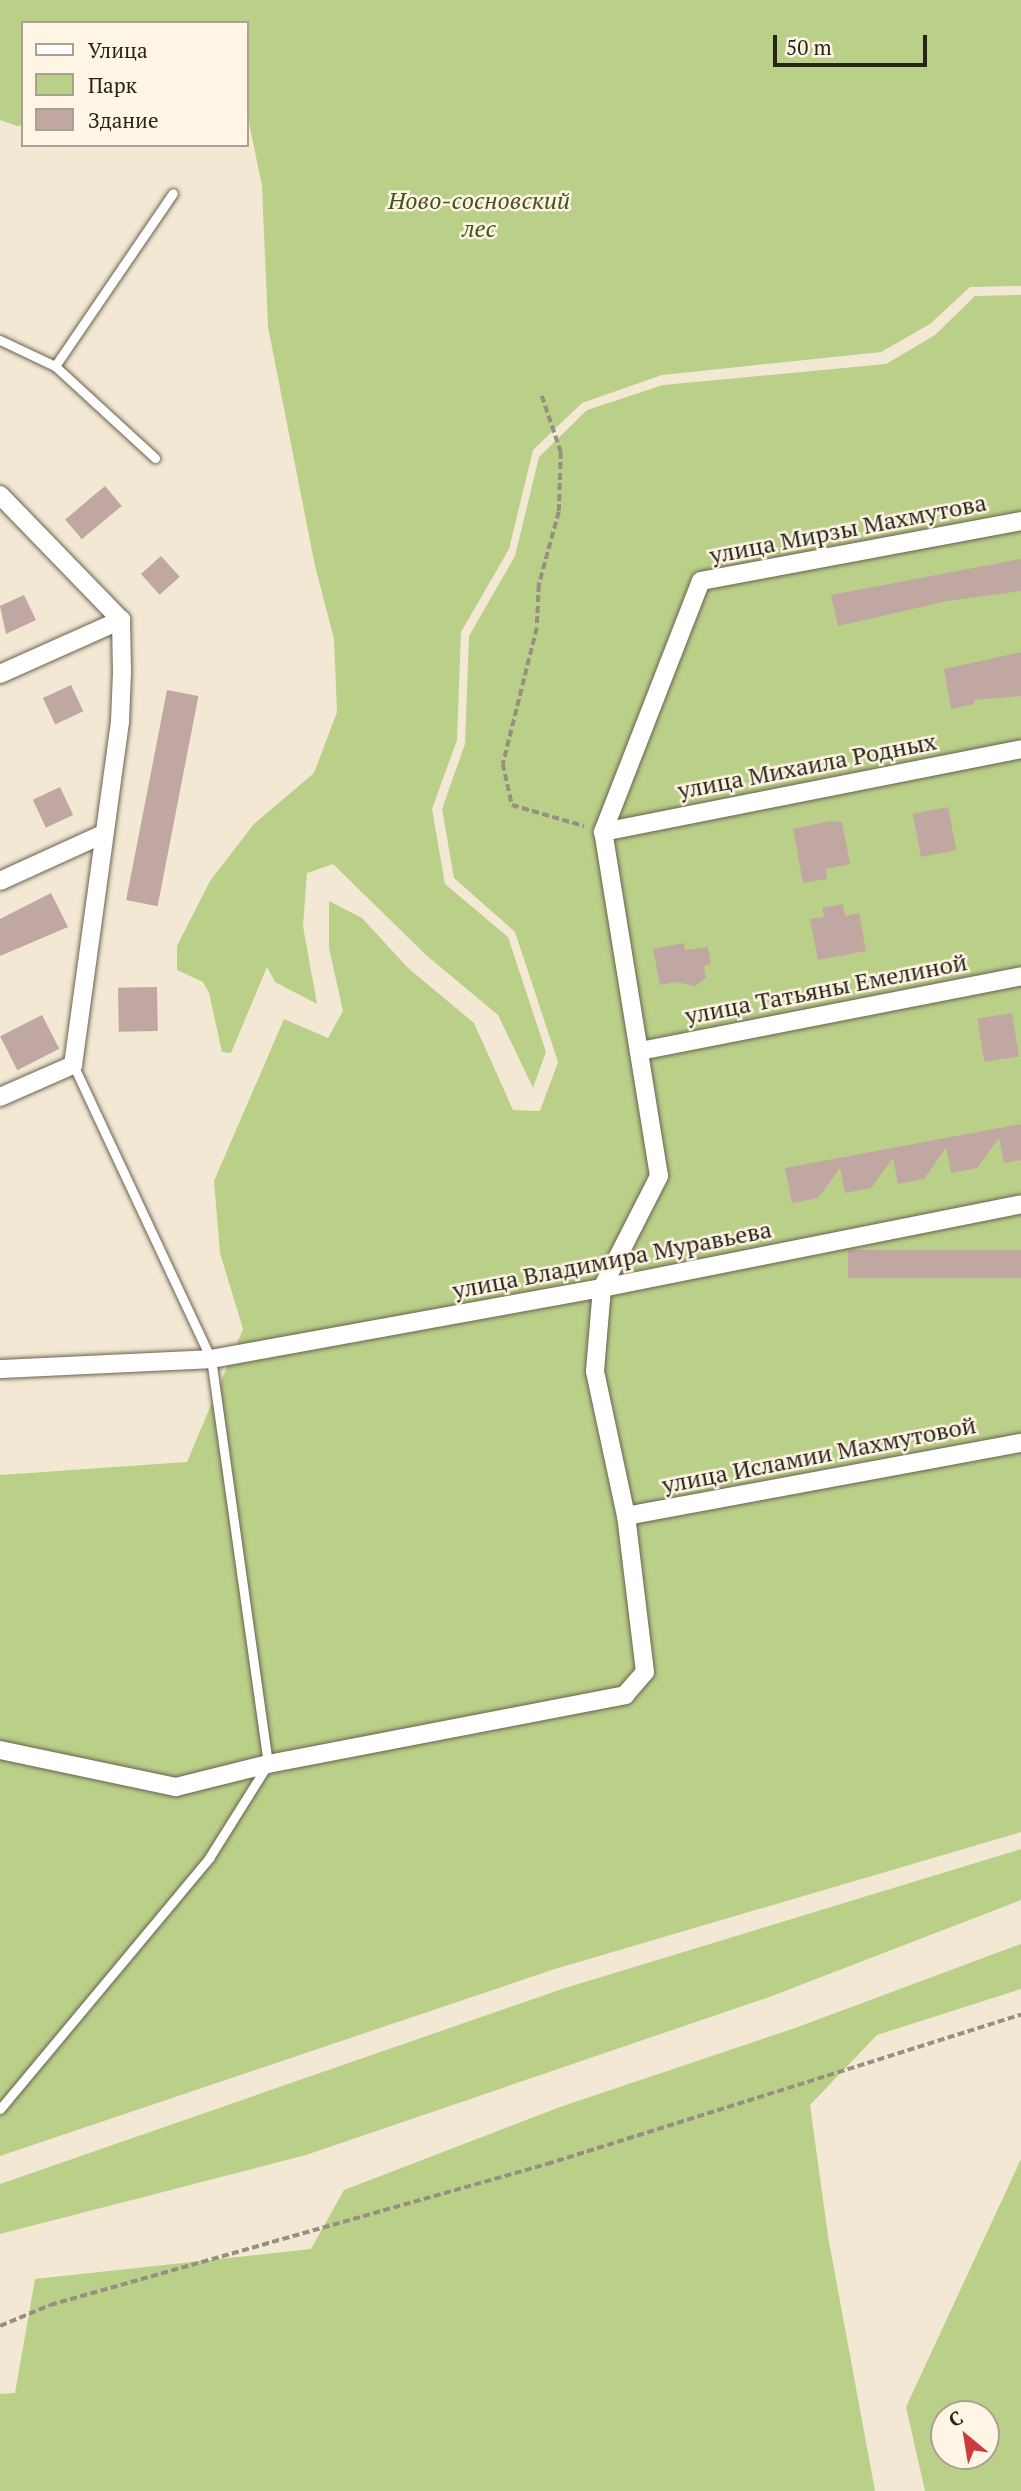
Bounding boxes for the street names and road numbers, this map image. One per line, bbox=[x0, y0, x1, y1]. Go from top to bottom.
street label: улица Мирзы Махмутова bbox=[707, 488, 989, 570]
street label: улица Михаила Родных bbox=[675, 727, 939, 805]
street label: улица Татьяны Емелиной bbox=[683, 948, 969, 1030]
street label: улица Владимира Муравьева bbox=[450, 1215, 774, 1305]
street label: улица Исламии Махмутовой bbox=[660, 1410, 978, 1500]

